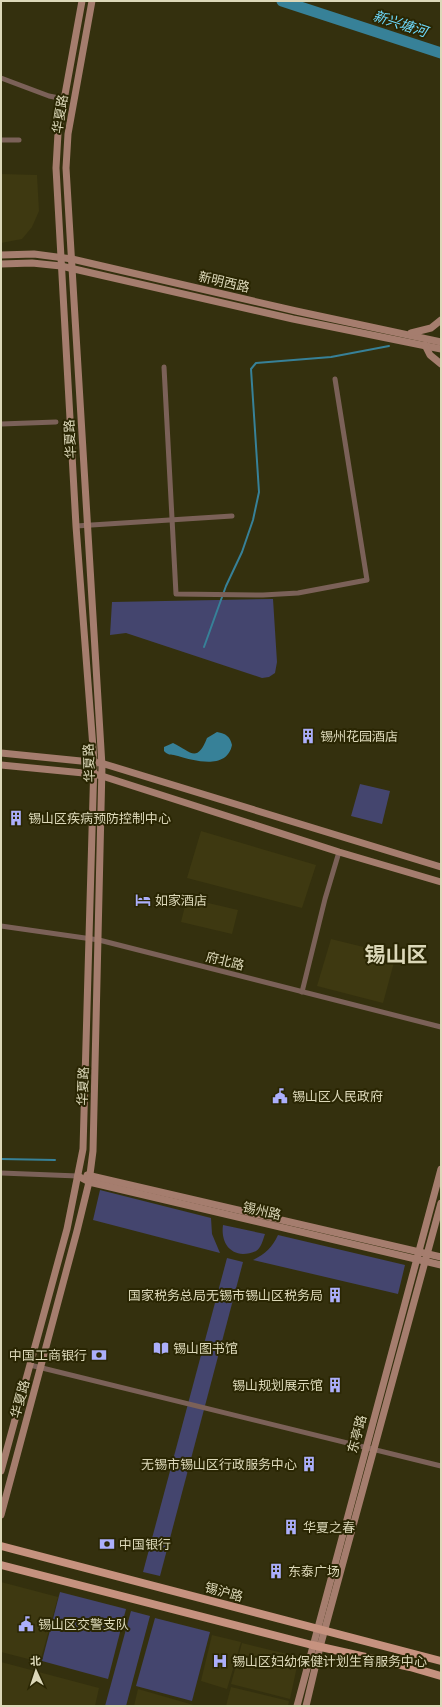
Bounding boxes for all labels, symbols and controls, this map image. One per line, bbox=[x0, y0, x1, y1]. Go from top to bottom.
water label: 新兴塘河 bbox=[371, 7, 432, 42]
street label: 华夏路 bbox=[50, 94, 70, 134]
street label: 新明西路 bbox=[197, 269, 251, 295]
street label: 华夏路 bbox=[61, 419, 79, 459]
building icon: 锡州花园酒店 bbox=[299, 727, 317, 745]
place label: 锡州花园酒店 bbox=[320, 729, 398, 744]
street label: 华夏路 bbox=[81, 743, 97, 783]
building icon: 锡山区疾病预防控制中心 bbox=[7, 809, 25, 827]
place label: 锡山区疾病预防控制中心 bbox=[28, 811, 171, 826]
hotel icon: 如家酒店 bbox=[134, 891, 152, 909]
place label: 如家酒店 bbox=[155, 893, 207, 908]
district label: 锡山区 bbox=[365, 943, 428, 967]
street label: 府北路 bbox=[204, 949, 246, 973]
street label: 华夏路 bbox=[75, 1066, 91, 1106]
public building icon: 锡山区人民政府 bbox=[271, 1087, 289, 1105]
place label: 锡山区人民政府 bbox=[292, 1089, 383, 1104]
street label: 锡州路 bbox=[241, 1199, 283, 1223]
building icon: 国家税务总局无锡市锡山区税务局 bbox=[326, 1286, 344, 1304]
place label: 国家税务总局无锡市锡山区税务局 bbox=[128, 1288, 323, 1303]
library icon: 锡山图书馆 bbox=[152, 1339, 170, 1357]
place label: 锡山图书馆 bbox=[173, 1341, 238, 1356]
bank icon: 中国工商银行 bbox=[90, 1346, 108, 1364]
place label: 中国工商银行 bbox=[9, 1348, 87, 1363]
building icon: 锡山规划展示馆 bbox=[326, 1376, 344, 1394]
street label: 华夏路 bbox=[8, 1378, 32, 1420]
place label: 锡山规划展示馆 bbox=[232, 1378, 323, 1393]
street label: 东亭路 bbox=[345, 1413, 369, 1455]
building icon: 无锡市锡山区行政服务中心 bbox=[300, 1455, 318, 1473]
place label: 无锡市锡山区行政服务中心 bbox=[141, 1457, 297, 1472]
building icon: 华夏之春 bbox=[282, 1518, 300, 1536]
place label: 华夏之春 bbox=[303, 1520, 355, 1535]
bank icon: 中国银行 bbox=[98, 1535, 116, 1553]
place label: 中国银行 bbox=[119, 1537, 171, 1552]
building icon: 东泰广场 bbox=[267, 1562, 285, 1580]
place label: 东泰广场 bbox=[288, 1564, 340, 1579]
street label: 锡沪路 bbox=[203, 1580, 245, 1604]
public building icon: 锡山区交警支队 bbox=[17, 1615, 35, 1633]
place label: 锡山区交警支队 bbox=[38, 1617, 129, 1632]
north arrow bbox=[16, 1651, 56, 1691]
hospital icon: 锡山区妇幼保健计划生育服务中心 bbox=[211, 1652, 229, 1670]
place label: 锡山区妇幼保健计划生育服务中心 bbox=[232, 1654, 427, 1669]
text: 北 bbox=[30, 1655, 41, 1668]

